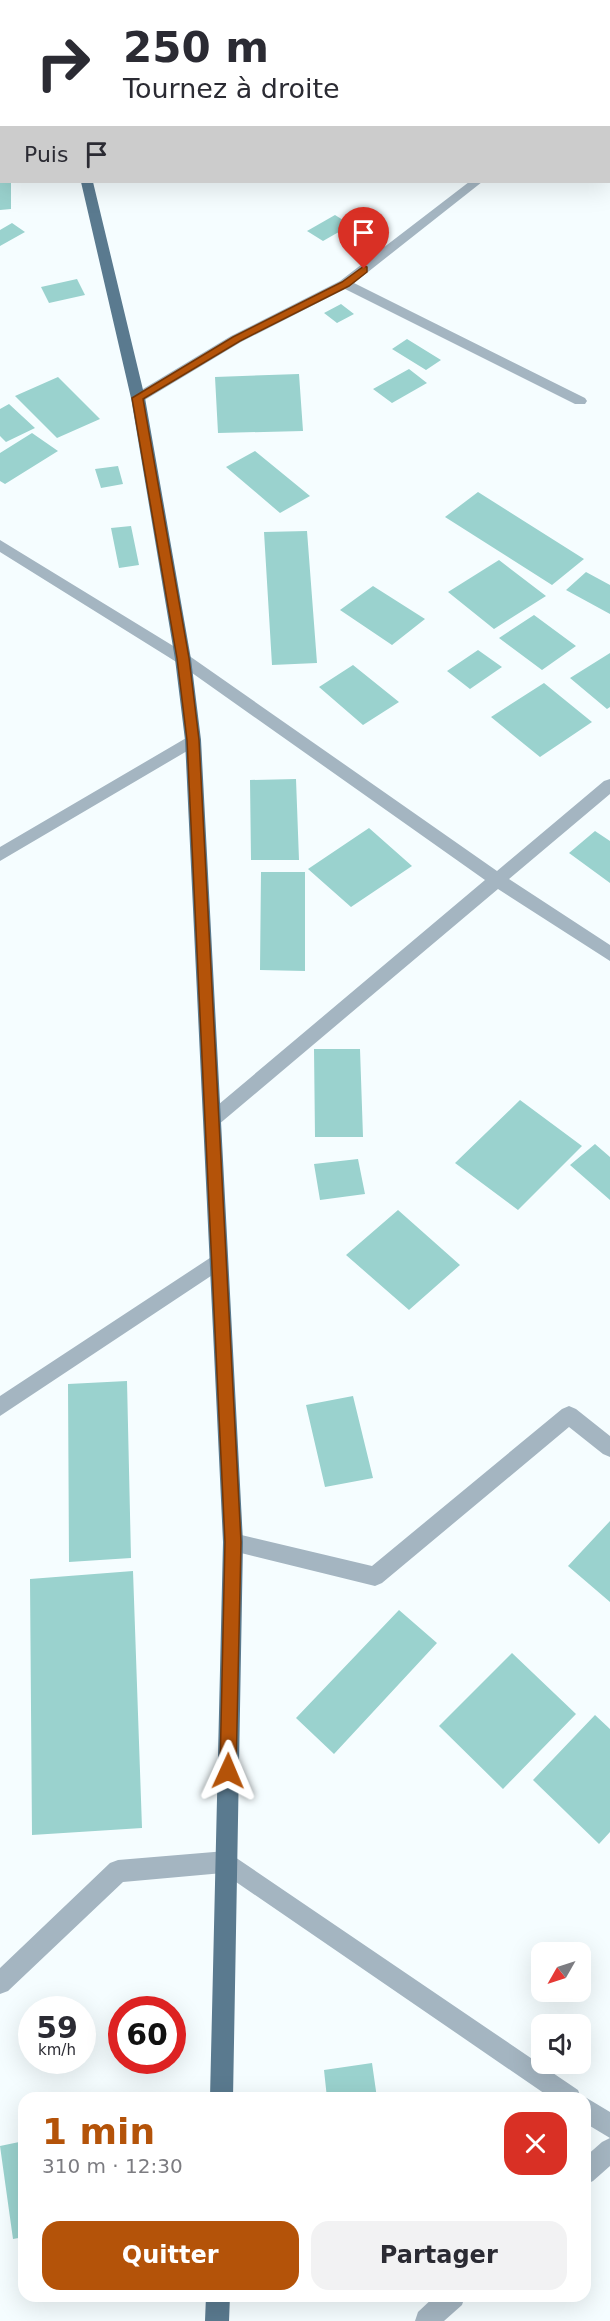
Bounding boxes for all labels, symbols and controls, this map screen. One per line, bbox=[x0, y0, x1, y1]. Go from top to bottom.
text: 250 m bbox=[123, 23, 269, 72]
icon: right bbox=[24, 24, 102, 102]
text: Tournez à droite bbox=[123, 73, 340, 104]
icon: arrive bbox=[80, 138, 113, 171]
text: Puis bbox=[24, 142, 68, 167]
pin bbox=[338, 207, 389, 269]
icon: arrive bbox=[347, 216, 380, 249]
position arrow bbox=[196, 1739, 260, 1803]
north arrow bbox=[531, 1942, 591, 2002]
map controls bbox=[531, 1942, 591, 2074]
speed limit sign: 60 bbox=[108, 1996, 186, 2074]
text: 59 bbox=[36, 2010, 78, 2045]
button: sound bbox=[531, 2014, 591, 2074]
text: km/h bbox=[38, 2041, 76, 2059]
text: 1 min bbox=[42, 2111, 155, 2152]
button: close bbox=[504, 2112, 567, 2175]
text: 310 m · 12:30 bbox=[42, 2154, 183, 2178]
button: Quitter bbox=[42, 2221, 299, 2290]
button: Partager bbox=[311, 2221, 567, 2290]

